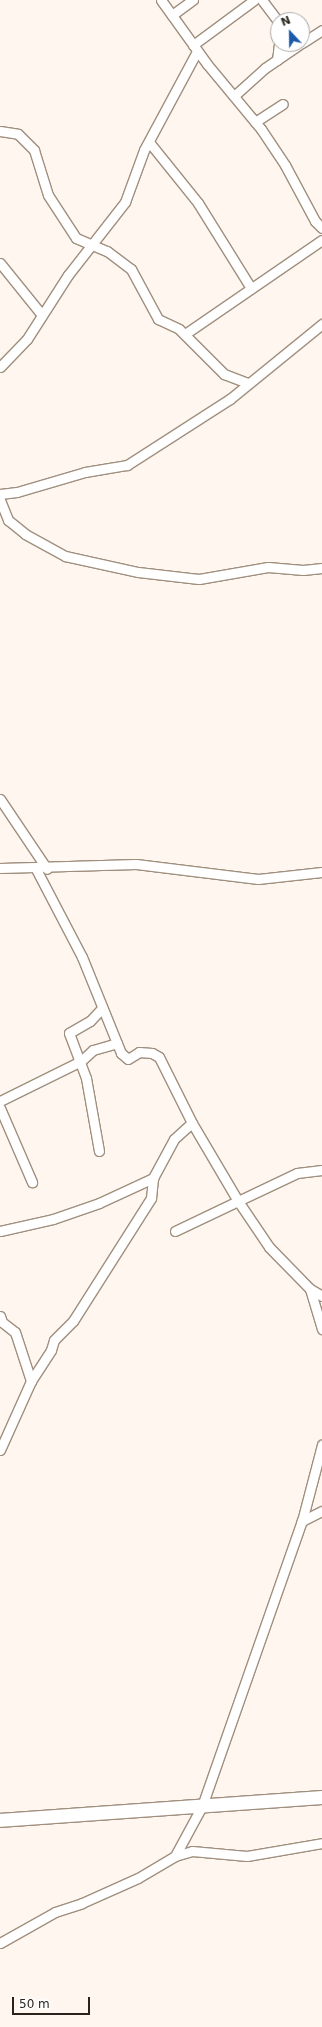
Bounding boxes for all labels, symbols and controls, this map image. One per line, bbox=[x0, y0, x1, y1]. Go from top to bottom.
north arrow bbox=[270, 12, 310, 52]
text: N bbox=[279, 14, 292, 29]
scale bar bbox=[14, 1989, 92, 2015]
text: 50 m bbox=[19, 1997, 50, 2011]

